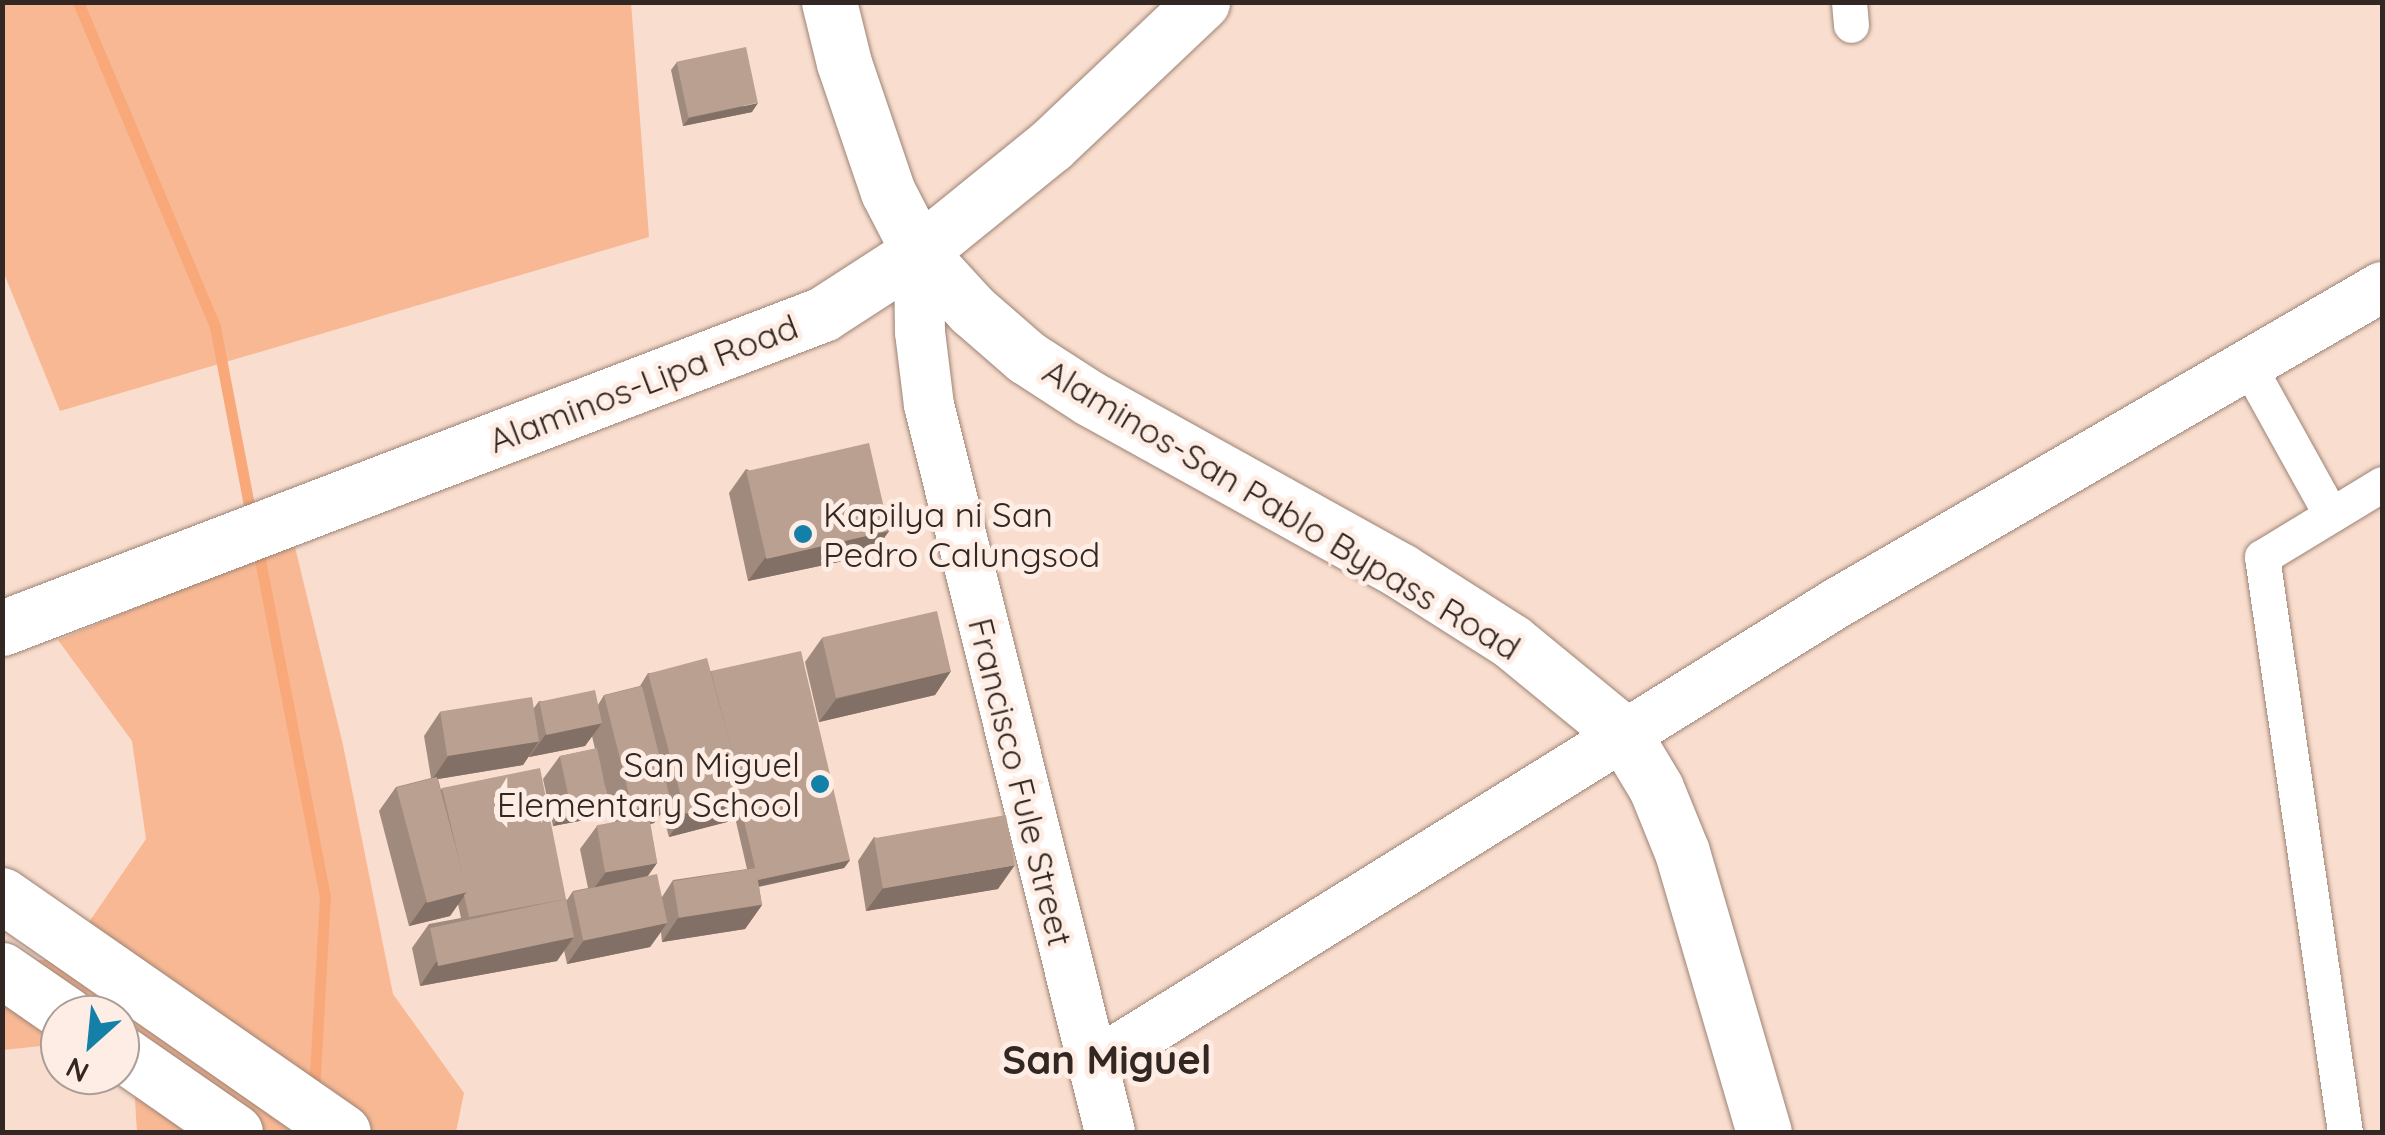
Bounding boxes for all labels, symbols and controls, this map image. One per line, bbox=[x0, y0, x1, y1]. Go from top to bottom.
street label: Alaminos-Lipa Road bbox=[483, 305, 803, 461]
street label: Alaminos-San Pablo Bypass Road bbox=[1036, 350, 1528, 668]
place label: Kapilya ni San Pedro Calungsod bbox=[823, 493, 1100, 575]
marker: Kapilya ni San Pedro Calungsod bbox=[792, 523, 814, 545]
street label: Francisco Fule Street bbox=[960, 614, 1082, 950]
place label: San Miguel Elementary School bbox=[497, 743, 800, 825]
marker: San Miguel Elementary School bbox=[809, 773, 831, 795]
north arrow bbox=[40, 995, 140, 1095]
district label: San Miguel bbox=[1002, 1035, 1212, 1083]
text: N bbox=[60, 1050, 94, 1091]

